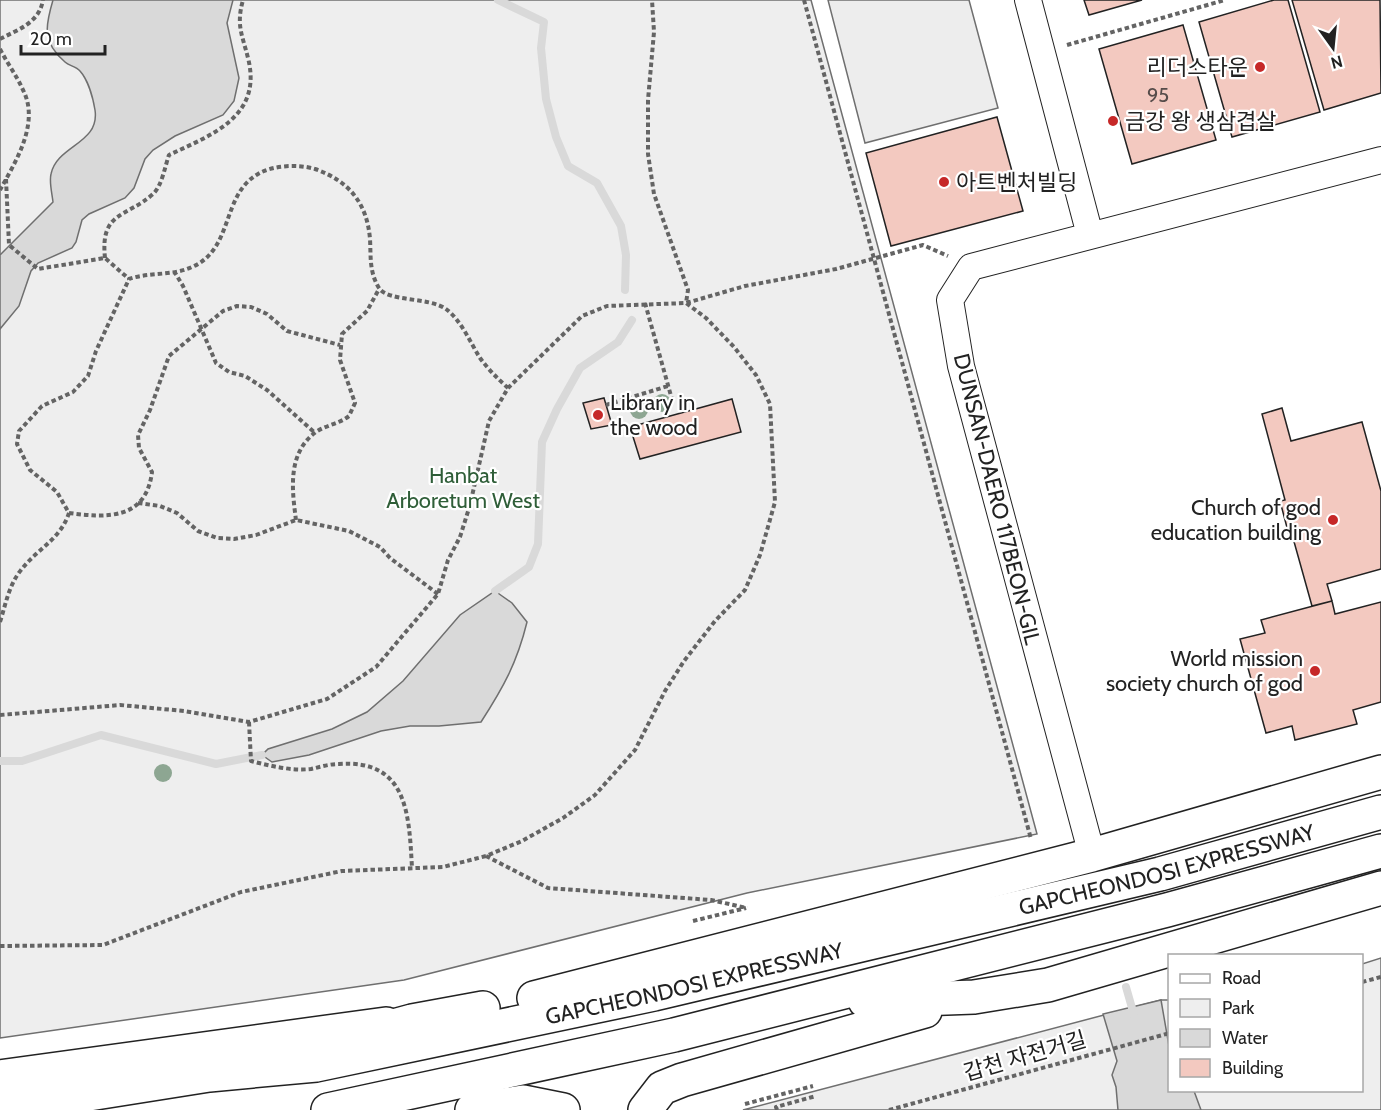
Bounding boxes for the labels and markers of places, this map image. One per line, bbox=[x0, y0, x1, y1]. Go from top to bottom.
place label: 리더스타운 bbox=[1147, 54, 1248, 81]
marker: 리더스타운 bbox=[1253, 60, 1267, 74]
place label: 금강 왕 생삼겹살 bbox=[1125, 108, 1277, 135]
marker: 금강 왕 생삼겹살 bbox=[1106, 114, 1120, 128]
place label: 아트벤처빌딩 bbox=[956, 169, 1077, 196]
marker: 아트벤처빌딩 bbox=[937, 175, 951, 189]
place label: Library in the wood bbox=[610, 389, 698, 441]
marker: Library in the wood bbox=[591, 408, 605, 422]
place label: Church of god education building bbox=[1151, 494, 1322, 546]
marker: Church of god education building bbox=[1326, 513, 1340, 527]
place label: World mission society church of god bbox=[1106, 645, 1303, 697]
marker: World mission society church of god bbox=[1308, 664, 1322, 678]

